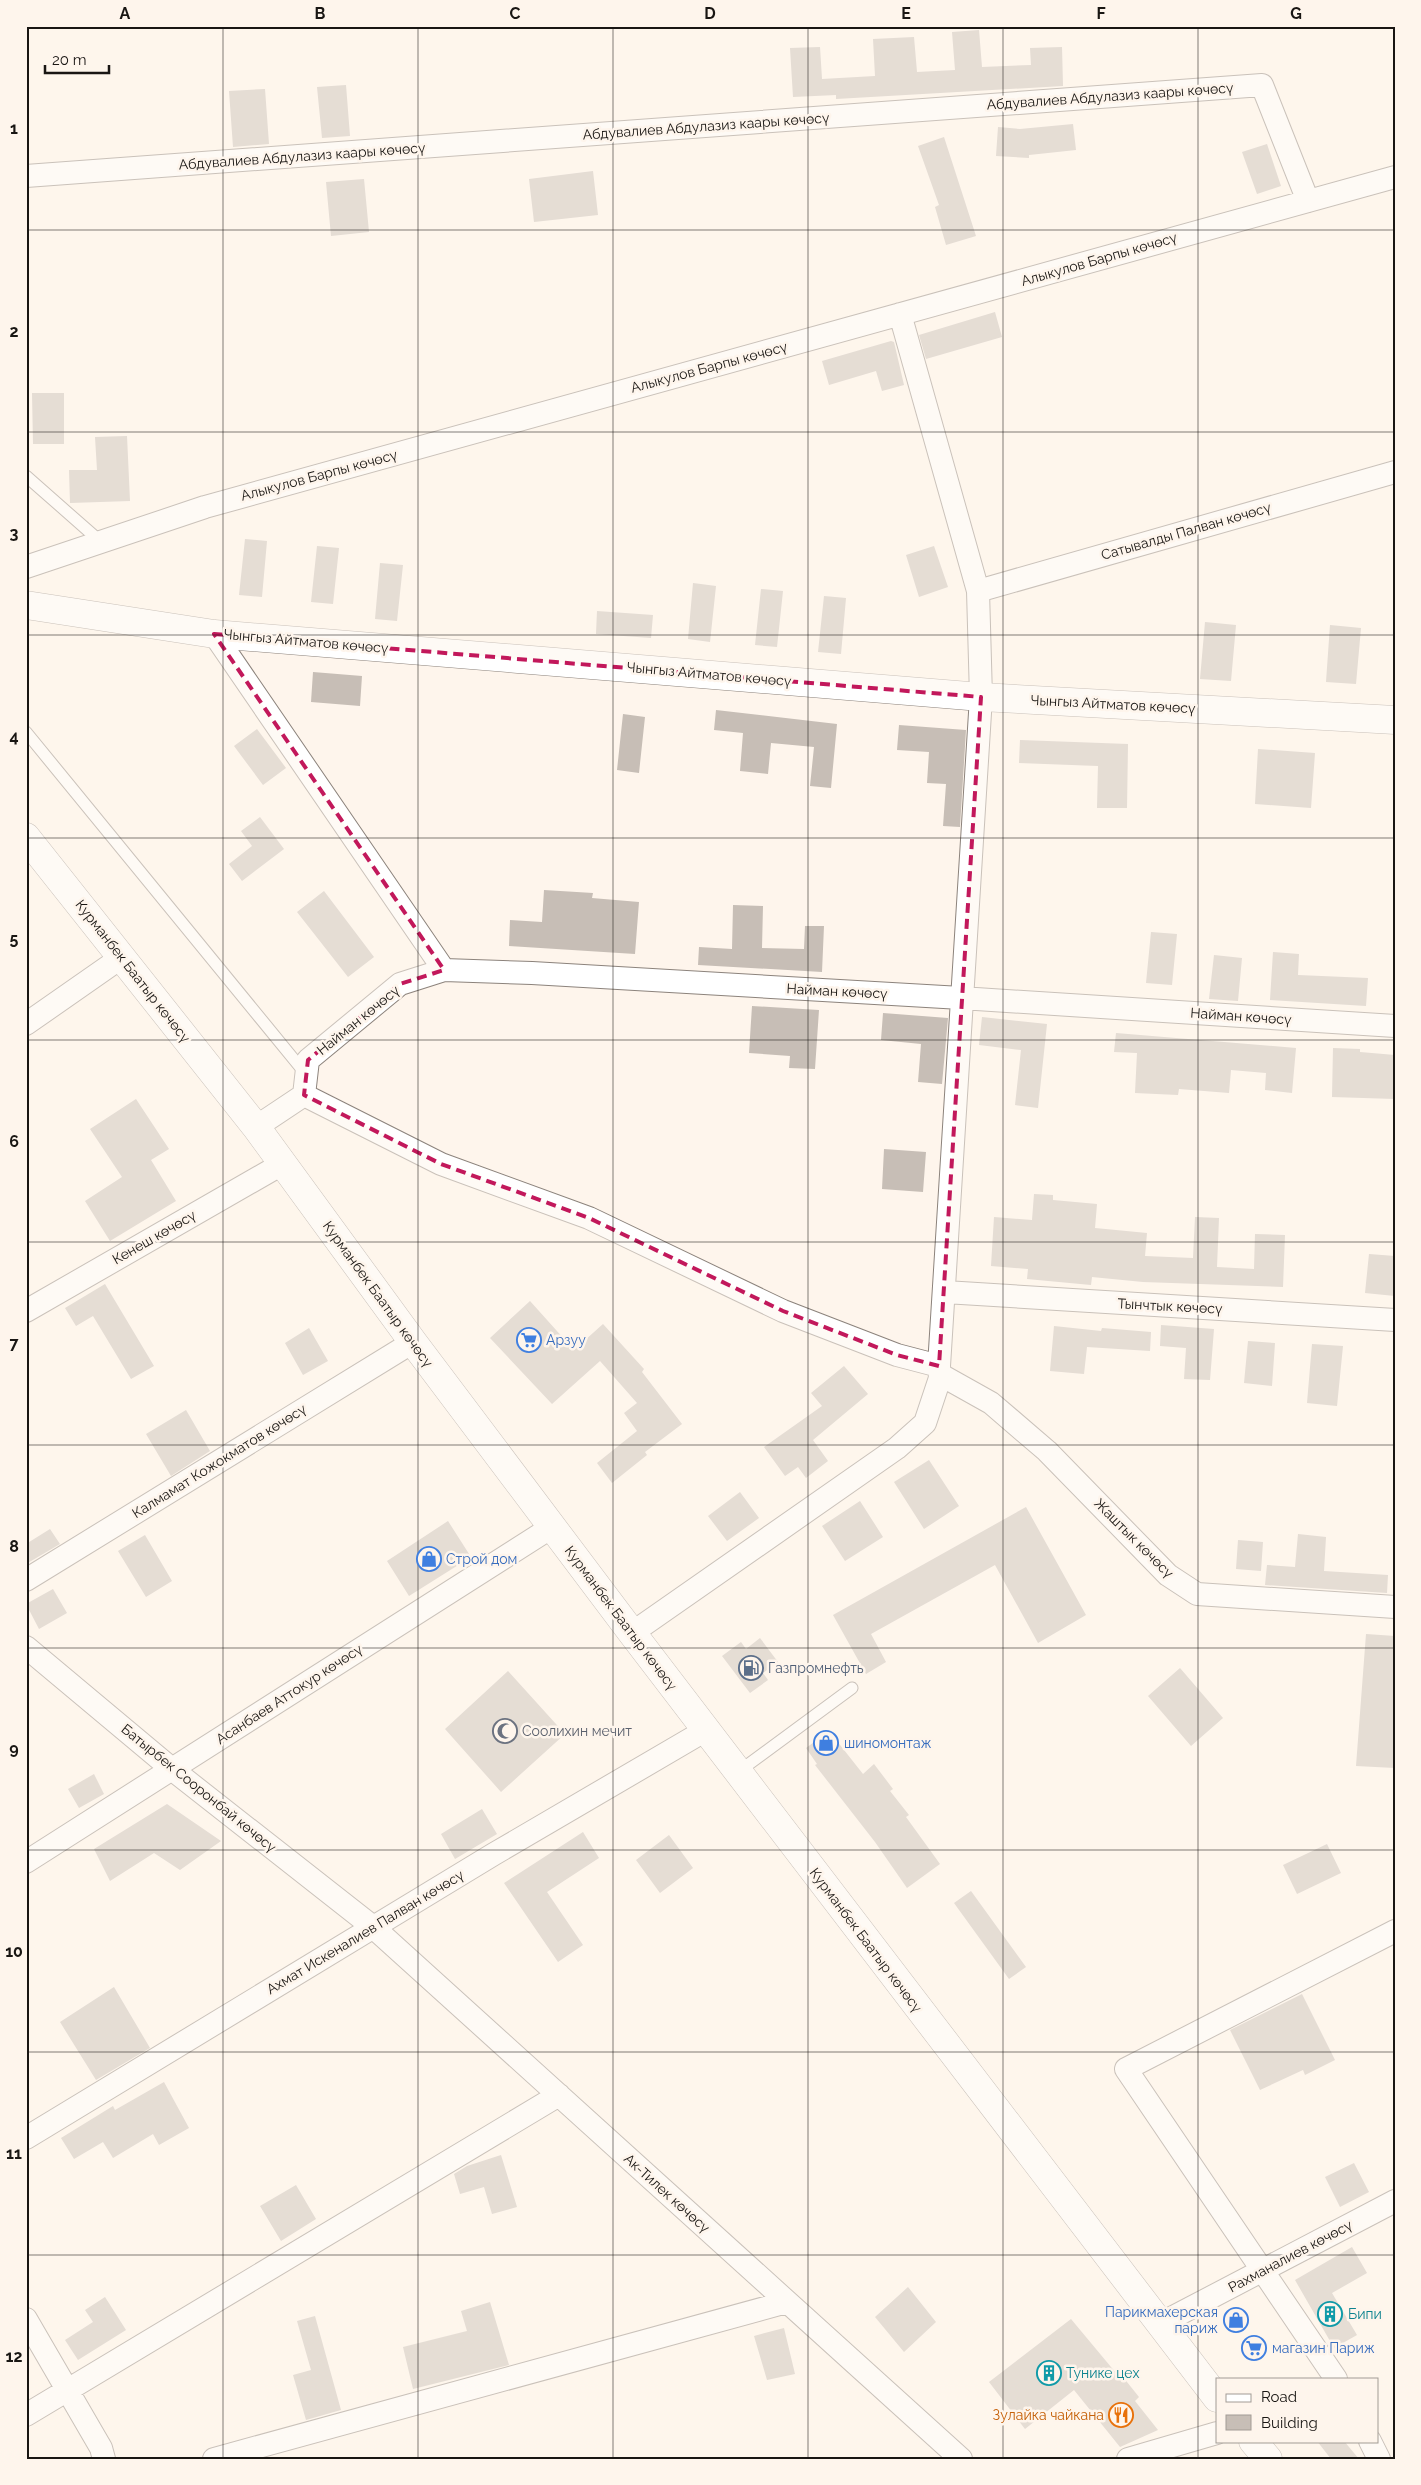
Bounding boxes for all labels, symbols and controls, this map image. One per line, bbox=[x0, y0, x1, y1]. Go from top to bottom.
text: A bbox=[120, 4, 131, 23]
text: B bbox=[315, 4, 326, 23]
text: C bbox=[510, 4, 521, 23]
text: D bbox=[704, 4, 716, 23]
text: E bbox=[901, 4, 911, 23]
text: F bbox=[1096, 4, 1106, 23]
text: G bbox=[1290, 4, 1302, 23]
scale bar bbox=[45, 42, 109, 74]
text: 20 m bbox=[52, 51, 87, 69]
street label: Абдувалиев Абдулазиз каары көчөсү bbox=[986, 79, 1234, 113]
street label: Абдувалиев Абдулазиз каары көчөсү bbox=[582, 109, 830, 143]
text: 1 bbox=[10, 119, 18, 138]
street label: Абдувалиев Абдулазиз каары көчөсү bbox=[178, 139, 426, 173]
street label: Алыкулов Барпы көчөсү bbox=[1019, 229, 1179, 289]
text: 2 bbox=[9, 322, 19, 341]
street label: Алыкулов Барпы көчөсү bbox=[629, 338, 790, 396]
street label: Алыкулов Барпы көчөсү bbox=[239, 446, 400, 504]
street label: Сатывалды Палван көчөсү bbox=[1099, 499, 1273, 563]
text: 3 bbox=[10, 524, 19, 543]
street label: Чынгыз Айтматов көчөсү bbox=[223, 626, 389, 656]
street label: Чынгыз Айтматов көчөсү bbox=[626, 659, 792, 689]
street label: Чынгыз Айтматов көчөсү bbox=[1030, 692, 1196, 716]
text: 4 bbox=[9, 727, 19, 746]
street label: Курманбек Баатыр көчөсү bbox=[72, 897, 194, 1046]
text: 5 bbox=[10, 929, 19, 948]
street label: Найман көчөсү bbox=[786, 980, 889, 1002]
street label: Найман көчөсү bbox=[314, 982, 403, 1058]
street label: Найман көчөсү bbox=[1190, 1004, 1293, 1028]
text: 6 bbox=[9, 1132, 19, 1151]
street label: Кенеш көчөсү bbox=[109, 1206, 199, 1267]
street label: Курманбек Баатыр көчөсү bbox=[320, 1218, 437, 1370]
street label: Тынчтык көчөсү bbox=[1117, 1295, 1223, 1317]
supermarket icon: Арзуу bbox=[516, 1327, 542, 1353]
place label: Арзуу bbox=[546, 1332, 586, 1348]
text: 7 bbox=[10, 1334, 19, 1353]
street label: Калмамат Кожокматов көчөсү bbox=[129, 1400, 309, 1521]
street label: Жаштык көчөсү bbox=[1091, 1495, 1177, 1581]
text: 8 bbox=[9, 1537, 19, 1556]
street label: Курманбек Баатыр көчөсү bbox=[562, 1543, 681, 1694]
shop icon: Строй дом bbox=[416, 1546, 442, 1572]
place label: Строй дом bbox=[446, 1551, 517, 1567]
street label: Асанбаев Аттокур көчөсү bbox=[213, 1640, 366, 1747]
fuel station icon: Газпромнефть bbox=[738, 1655, 764, 1681]
place label: Газпромнефть bbox=[768, 1660, 864, 1676]
mosque icon: Соолихин мечит bbox=[492, 1718, 518, 1744]
street label: Батырбек Сооронбай көчөсү bbox=[118, 1721, 280, 1856]
place label: Соолихин мечит bbox=[522, 1723, 632, 1739]
shop icon: шиномонтаж bbox=[813, 1730, 839, 1756]
place label: шиномонтаж bbox=[844, 1735, 932, 1751]
text: 9 bbox=[9, 1739, 19, 1758]
street label: Курманбек Баатыр көчөсү bbox=[807, 1865, 926, 2016]
street label: Ахмат Искеналиев Палван көчөсү bbox=[263, 1866, 467, 1997]
text: 10 bbox=[5, 1942, 23, 1961]
text: 11 bbox=[6, 2144, 22, 2163]
street label: Ак-Тилек көчөсү bbox=[621, 2150, 713, 2236]
street label: Рахманалиев көчөсү bbox=[1225, 2216, 1355, 2295]
building icon: Бипи bbox=[1317, 2301, 1343, 2327]
place label: Парикмахерская париж bbox=[1105, 2304, 1218, 2336]
place label: Бипи bbox=[1348, 2306, 1382, 2322]
shop icon: Парикмахерская париж bbox=[1223, 2307, 1249, 2333]
supermarket icon: магазин Париж bbox=[1241, 2335, 1267, 2361]
place label: магазин Париж bbox=[1272, 2340, 1375, 2356]
text: 12 bbox=[6, 2347, 22, 2366]
building icon: Тунике цех bbox=[1036, 2360, 1062, 2386]
place label: Тунике цех bbox=[1066, 2365, 1140, 2381]
legend bbox=[1216, 2378, 1378, 2442]
text: Road bbox=[1261, 2388, 1297, 2406]
restaurant icon: Зулайка чайкана bbox=[1108, 2402, 1134, 2428]
place label: Зулайка чайкана bbox=[993, 2407, 1104, 2423]
text: Building bbox=[1261, 2414, 1318, 2432]

